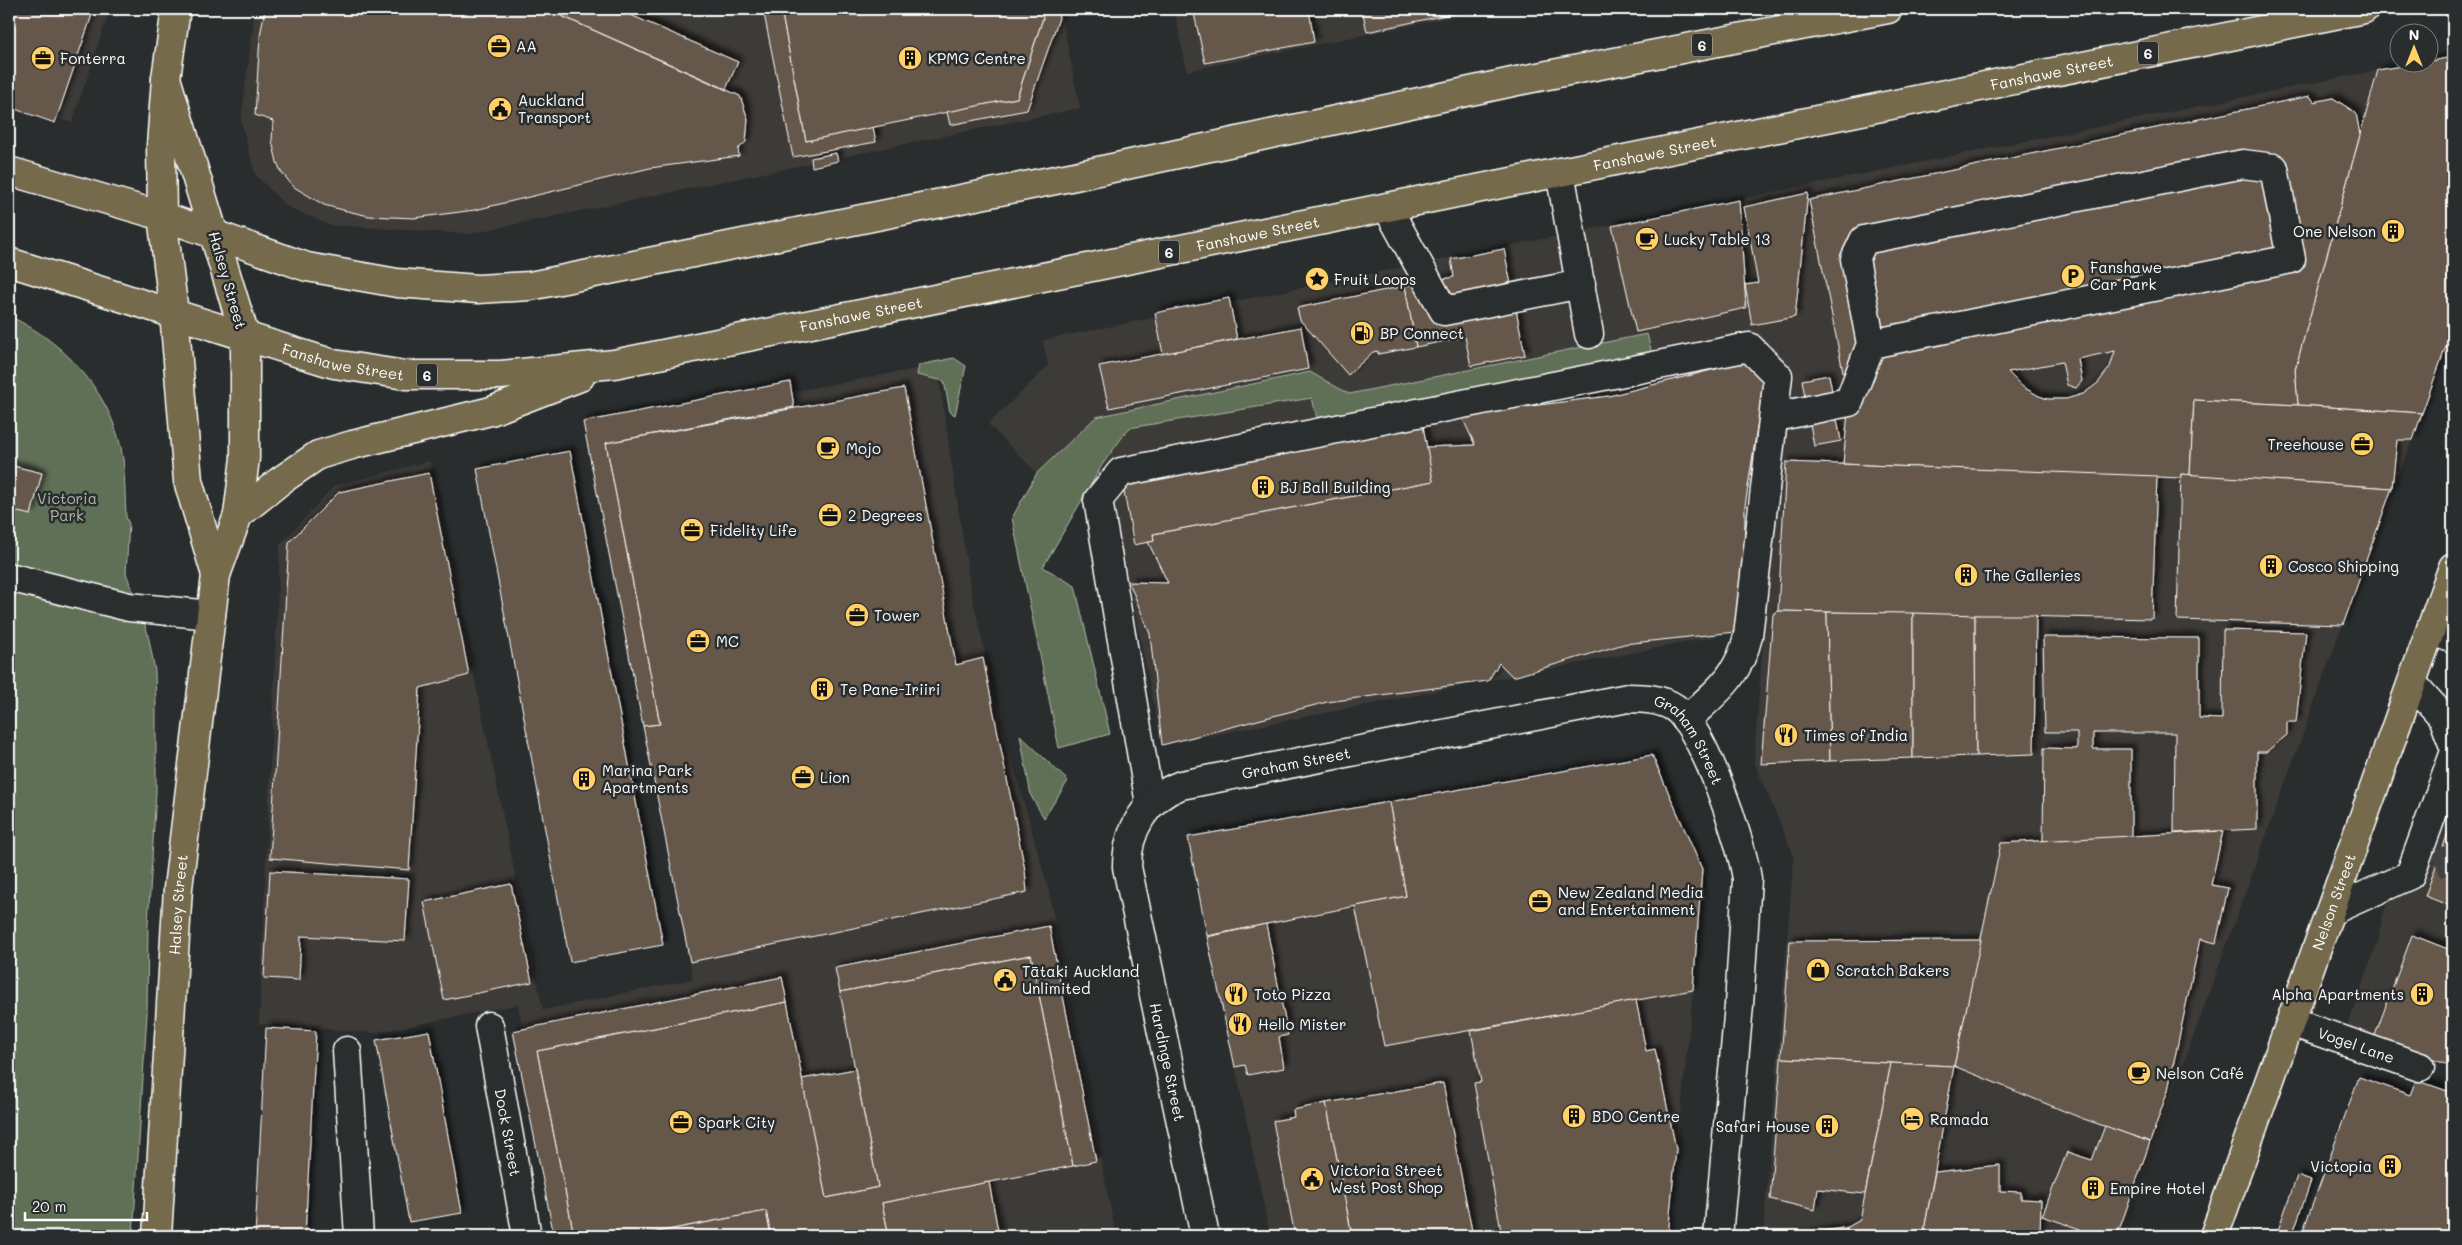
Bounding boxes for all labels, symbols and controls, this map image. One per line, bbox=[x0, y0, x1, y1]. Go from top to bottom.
north arrow bbox=[2390, 22, 2440, 72]
text: N bbox=[2409, 25, 2419, 44]
office icon: AA bbox=[486, 33, 512, 59]
road number: 6 bbox=[1692, 34, 1712, 56]
place label: AA bbox=[516, 36, 537, 56]
road number: 6 bbox=[2138, 42, 2158, 64]
office icon: Fonterra bbox=[30, 45, 56, 71]
building icon: KPMG Centre bbox=[897, 45, 923, 71]
place label: Fonterra bbox=[60, 48, 126, 68]
place label: KPMG Centre bbox=[928, 48, 1026, 68]
street label: Fanshawe Street bbox=[1989, 50, 2115, 95]
place label: Auckland Transport bbox=[518, 90, 591, 127]
public building icon: Auckland Transport bbox=[487, 96, 513, 122]
street label: Fanshawe Street bbox=[1592, 131, 1718, 175]
street label: Fanshawe Street bbox=[1195, 211, 1321, 256]
building icon: One Nelson bbox=[2380, 218, 2406, 244]
place label: One Nelson bbox=[2293, 221, 2376, 241]
cafe icon: Lucky Table 13 bbox=[1634, 226, 1660, 252]
street label: Halsey Street bbox=[204, 229, 252, 331]
place label: Lucky Table 13 bbox=[1664, 229, 1770, 249]
road number: 6 bbox=[1159, 240, 1179, 264]
place label: Fanshawe Car Park bbox=[2090, 257, 2162, 294]
parking icon: Fanshawe Car Park bbox=[2060, 263, 2086, 289]
place icon: Fruit Loops bbox=[1304, 266, 1330, 292]
place label: Fruit Loops bbox=[1334, 269, 1416, 289]
street label: Fanshawe Street bbox=[798, 292, 924, 336]
fuel station icon: BP Connect bbox=[1349, 320, 1375, 346]
place label: BP Connect bbox=[1380, 323, 1464, 343]
street label: Fanshawe Street bbox=[279, 338, 405, 385]
road number: 6 bbox=[417, 364, 437, 386]
office icon: Treehouse bbox=[2349, 431, 2375, 457]
place label: Treehouse bbox=[2267, 434, 2344, 454]
cafe icon: Mojo bbox=[815, 435, 841, 461]
place label: Mojo bbox=[846, 438, 881, 458]
building icon: BJ Ball Building bbox=[1250, 474, 1276, 500]
place label: BJ Ball Building bbox=[1280, 477, 1391, 497]
park label: Victoria Park bbox=[37, 488, 97, 525]
office icon: 2 Degrees bbox=[817, 502, 843, 528]
place label: 2 Degrees bbox=[848, 505, 923, 525]
office icon: Fidelity Life bbox=[679, 517, 705, 543]
place label: Fidelity Life bbox=[710, 520, 797, 540]
building icon: Cosco Shipping bbox=[2258, 553, 2284, 579]
place label: Cosco Shipping bbox=[2288, 556, 2399, 576]
building icon: The Galleries bbox=[1953, 562, 1979, 588]
place label: The Galleries bbox=[1984, 565, 2081, 585]
office icon: Tower bbox=[844, 602, 870, 628]
place label: Tower bbox=[874, 605, 920, 625]
office icon: MC bbox=[685, 628, 711, 654]
place label: MC bbox=[716, 631, 739, 651]
building icon: Te Pane-Iriiri bbox=[809, 676, 835, 702]
place label: Te Pane-Iriiri bbox=[840, 679, 940, 699]
street label: Graham Street bbox=[1652, 690, 1728, 787]
restaurant icon: Times of India bbox=[1773, 722, 1799, 748]
place label: Times of India bbox=[1804, 725, 1908, 745]
street label: Graham Street bbox=[1240, 742, 1352, 783]
place label: Marina Park Apartments bbox=[602, 760, 692, 797]
office icon: Lion bbox=[790, 764, 816, 790]
building icon: Marina Park Apartments bbox=[571, 766, 597, 792]
place label: Lion bbox=[820, 767, 850, 787]
street label: Nelson Street bbox=[2307, 851, 2360, 953]
street label: Halsey Street bbox=[164, 853, 192, 956]
place label: New Zealand Media and Entertainment bbox=[1558, 882, 1704, 919]
office icon: New Zealand Media and Entertainment bbox=[1527, 888, 1553, 914]
shop icon: Scratch Bakers bbox=[1805, 957, 1831, 983]
place label: Scratch Bakers bbox=[1836, 960, 1950, 980]
place label: Tātaki Auckland Unlimited bbox=[1022, 961, 1139, 998]
public building icon: Tātaki Auckland Unlimited bbox=[992, 967, 1018, 993]
restaurant icon: Toto Pizza bbox=[1223, 981, 1249, 1007]
building icon: Alpha Apartments bbox=[2409, 981, 2435, 1007]
place label: Toto Pizza bbox=[1254, 984, 1331, 1004]
place label: Alpha Apartments bbox=[2271, 984, 2404, 1004]
street label: Hardinge Street bbox=[1146, 1001, 1190, 1123]
restaurant icon: Hello Mister bbox=[1227, 1011, 1253, 1037]
place label: Hello Mister bbox=[1258, 1014, 1346, 1034]
street label: Vogel Lane bbox=[2315, 1022, 2397, 1067]
cafe icon: Nelson Café bbox=[2126, 1060, 2152, 1086]
place label: Nelson Café bbox=[2156, 1063, 2244, 1083]
street label: Dock Street bbox=[491, 1087, 526, 1178]
building icon: BDO Centre bbox=[1561, 1103, 1587, 1129]
place label: BDO Centre bbox=[1592, 1106, 1680, 1126]
hotel icon: Ramada bbox=[1899, 1106, 1925, 1132]
office icon: Spark City bbox=[668, 1109, 694, 1135]
place label: Ramada bbox=[1930, 1109, 1989, 1129]
place label: Spark City bbox=[698, 1112, 775, 1132]
building icon: Safari House bbox=[1814, 1113, 1840, 1139]
place label: Safari House bbox=[1716, 1116, 1810, 1136]
building icon: Victopia bbox=[2377, 1153, 2403, 1179]
place label: Victopia bbox=[2310, 1156, 2372, 1176]
place label: Victoria Street West Post Shop bbox=[1330, 1160, 1443, 1197]
public building icon: Victoria Street West Post Shop bbox=[1299, 1166, 1325, 1192]
building icon: Empire Hotel bbox=[2080, 1175, 2106, 1201]
place label: Empire Hotel bbox=[2110, 1178, 2205, 1198]
scale bar bbox=[25, 1190, 148, 1222]
text: 20 m bbox=[32, 1196, 66, 1216]

